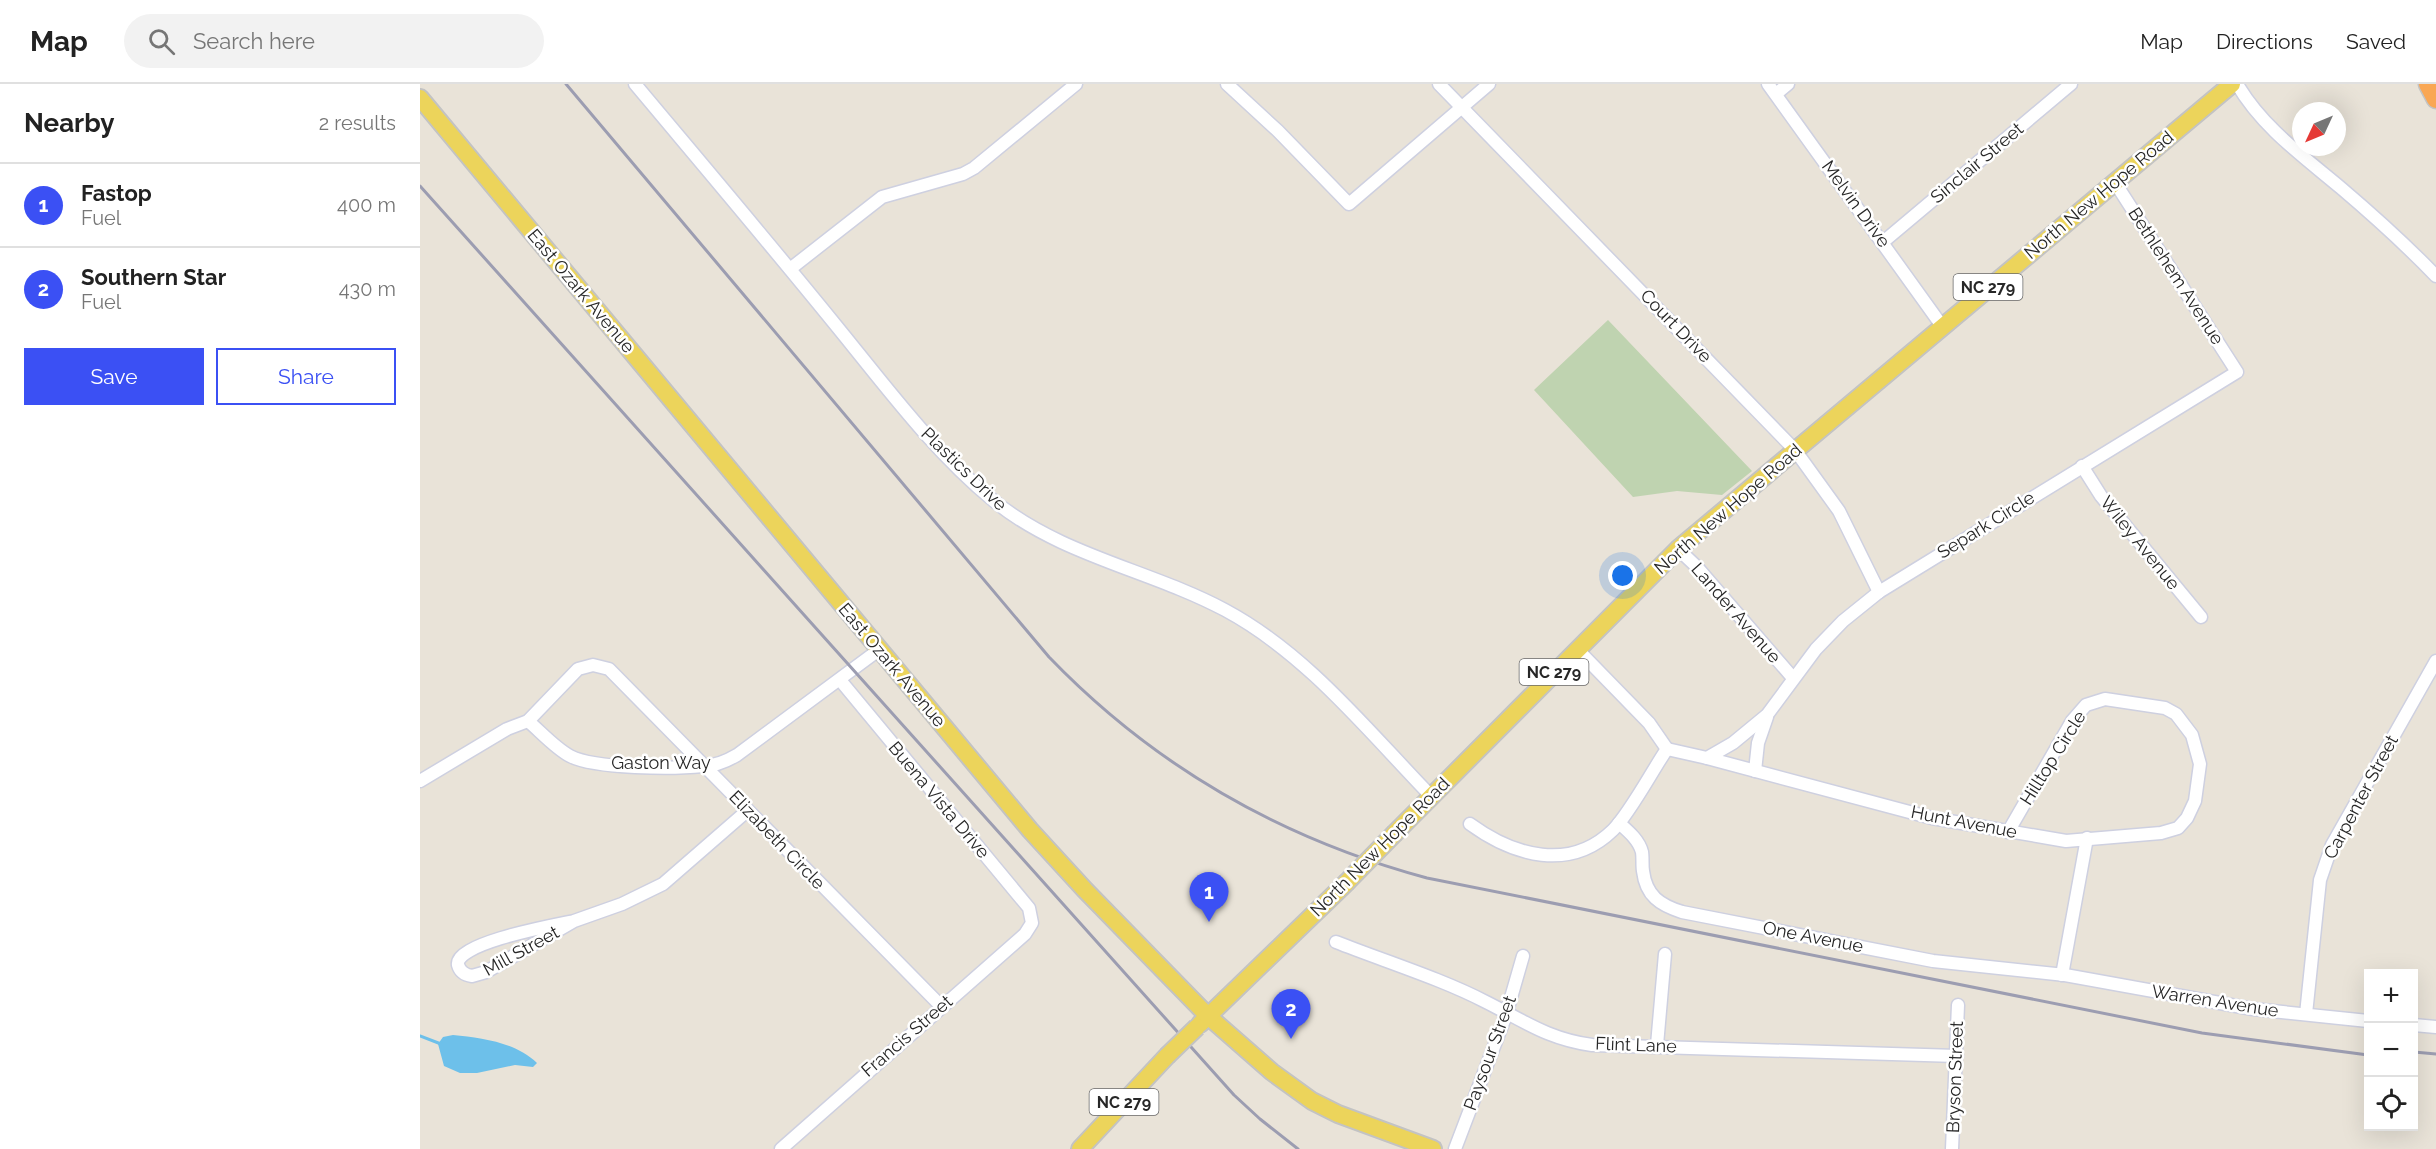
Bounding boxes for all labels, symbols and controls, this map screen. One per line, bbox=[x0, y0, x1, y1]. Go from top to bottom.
search box bbox=[124, 14, 544, 68]
text: Map bbox=[30, 25, 88, 58]
icon: search bbox=[145, 25, 178, 58]
text: Search here bbox=[193, 28, 315, 54]
text: Map bbox=[2140, 29, 2183, 54]
text: Directions bbox=[2216, 29, 2313, 54]
text: Saved bbox=[2346, 29, 2406, 54]
north arrow bbox=[2292, 102, 2346, 156]
text: Nearby bbox=[24, 108, 114, 138]
text: 2 results bbox=[319, 111, 396, 135]
street label: Sinclair Street bbox=[1926, 118, 2027, 207]
street label: North New Hope Road bbox=[2020, 126, 2177, 263]
street label: Melvin Drive bbox=[1818, 156, 1895, 252]
text: Fastop bbox=[81, 180, 152, 206]
text: 1 bbox=[39, 193, 48, 217]
text: 400 m bbox=[337, 193, 396, 217]
street label: Bethlehem Avenue bbox=[2124, 203, 2229, 349]
text: Fuel bbox=[81, 206, 121, 230]
street label: East Ozark Avenue bbox=[523, 224, 640, 357]
text: Southern Star bbox=[81, 264, 226, 290]
road number: NC 279 bbox=[1954, 274, 2022, 300]
text: 2 bbox=[38, 277, 49, 301]
text: 430 m bbox=[339, 277, 396, 301]
street label: Court Drive bbox=[1636, 285, 1717, 367]
text: Fuel bbox=[81, 290, 121, 314]
button: Save bbox=[24, 348, 204, 405]
button: Share bbox=[216, 348, 396, 405]
street label: Plastics Drive bbox=[917, 423, 1012, 515]
street label: North New Hope Road bbox=[1650, 439, 1805, 578]
street label: Separk Circle bbox=[1933, 486, 2039, 563]
street label: Wiley Avenue bbox=[2096, 492, 2185, 594]
street label: Lander Avenue bbox=[1687, 558, 1786, 667]
your location bbox=[1608, 561, 1637, 590]
street label: East Ozark Avenue bbox=[834, 598, 951, 731]
road number: NC 279 bbox=[1520, 659, 1588, 685]
street label: Hilltop Circle bbox=[2015, 706, 2090, 809]
street label: Carpenter Street bbox=[2319, 731, 2402, 862]
street label: Buena Vista Drive bbox=[884, 737, 995, 863]
street label: Gaston Way bbox=[611, 752, 711, 773]
street label: North New Hope Road bbox=[1306, 773, 1454, 921]
street label: Elizabeth Circle bbox=[725, 786, 830, 894]
street label: Hunt Avenue bbox=[1909, 801, 2019, 842]
pin: 1 bbox=[1190, 872, 1228, 922]
street label: One Avenue bbox=[1761, 916, 1865, 957]
street label: Mill Street bbox=[479, 921, 562, 980]
map controls bbox=[2364, 969, 2418, 1131]
button: + bbox=[2364, 969, 2418, 1023]
street label: Warren Avenue bbox=[2150, 980, 2280, 1021]
street label: Francis Street bbox=[857, 990, 956, 1081]
pin: 2 bbox=[1272, 990, 1310, 1039]
street label: Paysour Street bbox=[1459, 993, 1520, 1113]
street label: Bryson Street bbox=[1942, 1021, 1967, 1133]
button: − bbox=[2364, 1023, 2418, 1077]
street label: Flint Lane bbox=[1595, 1033, 1678, 1056]
button: locate bbox=[2364, 1077, 2418, 1131]
road number: NC 279 bbox=[1090, 1089, 1158, 1115]

